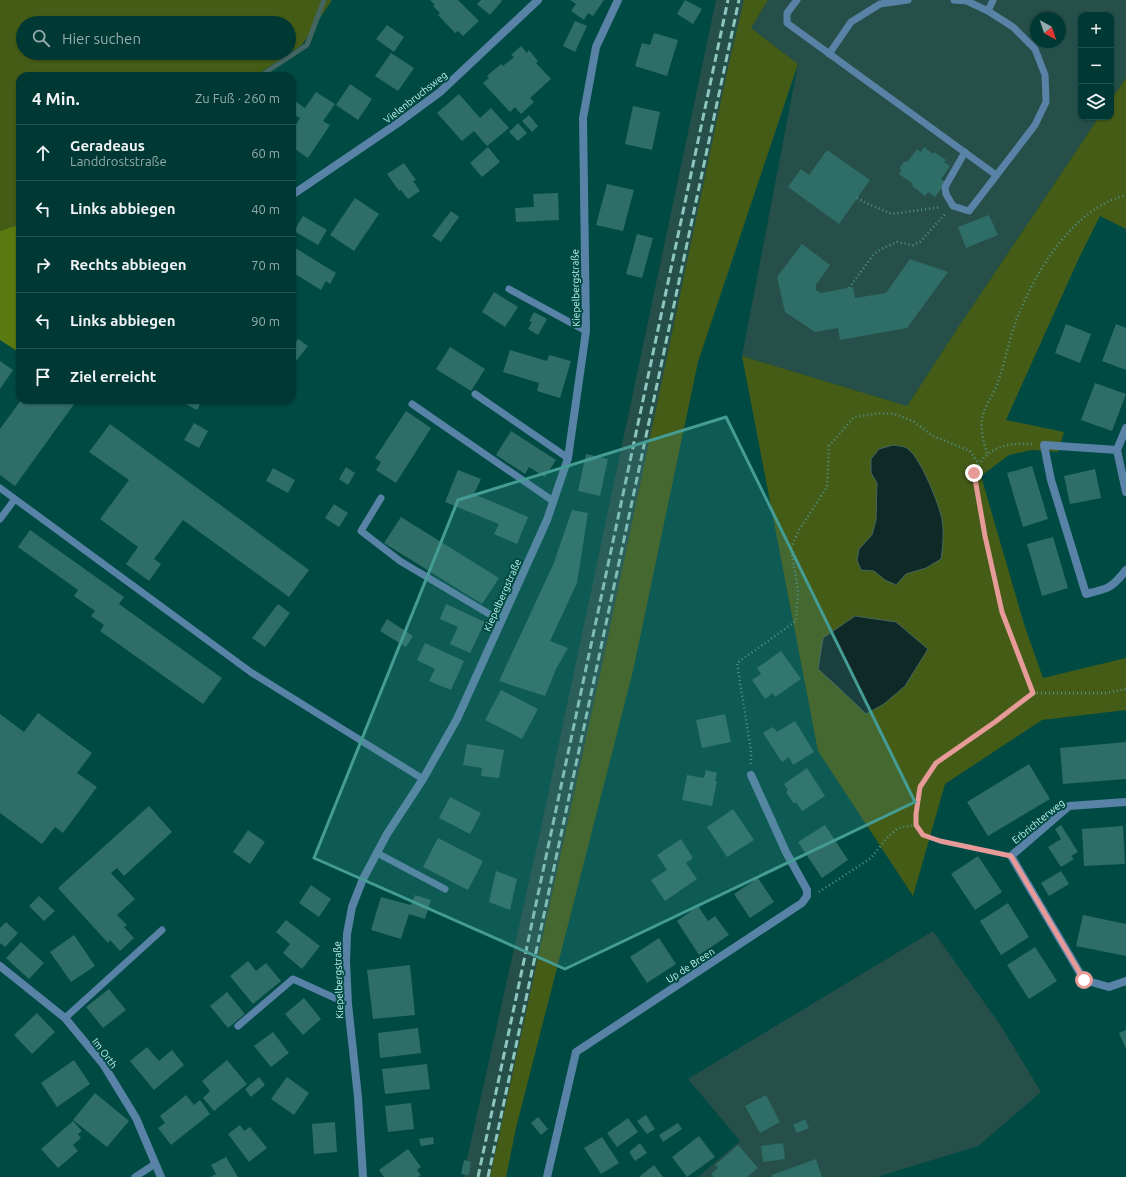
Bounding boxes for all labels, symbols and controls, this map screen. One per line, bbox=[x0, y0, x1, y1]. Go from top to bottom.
north arrow bbox=[1030, 12, 1066, 48]
map controls bbox=[1078, 12, 1114, 120]
button: + bbox=[1078, 12, 1114, 48]
search box bbox=[16, 16, 296, 60]
icon: search bbox=[30, 27, 52, 49]
text: Hier suchen bbox=[62, 30, 141, 47]
button: − bbox=[1078, 48, 1114, 84]
street label: Vielenbruchsweg bbox=[381, 69, 449, 126]
button: layers bbox=[1078, 84, 1114, 120]
text: 4 Min. bbox=[32, 89, 80, 108]
text: Zu Fuß · 260 m bbox=[195, 91, 280, 105]
text: Geradeaus bbox=[70, 137, 145, 154]
icon: ahead bbox=[32, 142, 54, 164]
text: 60 m bbox=[251, 146, 280, 160]
text: Landdroststraße bbox=[70, 154, 167, 168]
icon: left bbox=[32, 198, 54, 220]
text: Links abbiegen bbox=[70, 200, 175, 217]
text: 40 m bbox=[251, 202, 280, 216]
street label: Kiepelbergstraße bbox=[569, 249, 582, 327]
icon: right bbox=[32, 254, 54, 276]
text: Rechts abbiegen bbox=[70, 256, 187, 273]
text: 70 m bbox=[251, 258, 280, 272]
icon: left bbox=[32, 310, 54, 332]
text: Links abbiegen bbox=[70, 312, 175, 329]
text: 90 m bbox=[251, 314, 280, 328]
icon: arrive bbox=[32, 366, 54, 388]
text: Ziel erreicht bbox=[70, 368, 156, 385]
route end bbox=[965, 464, 983, 482]
street label: Kiepelbergstraße bbox=[482, 557, 523, 633]
street label: Erbrichterweg bbox=[1010, 797, 1067, 846]
street label: Kiepelbergstraße bbox=[332, 941, 345, 1019]
street label: Up de Breen bbox=[664, 946, 717, 985]
route start bbox=[1075, 971, 1093, 989]
street label: Im Orth bbox=[90, 1036, 119, 1070]

